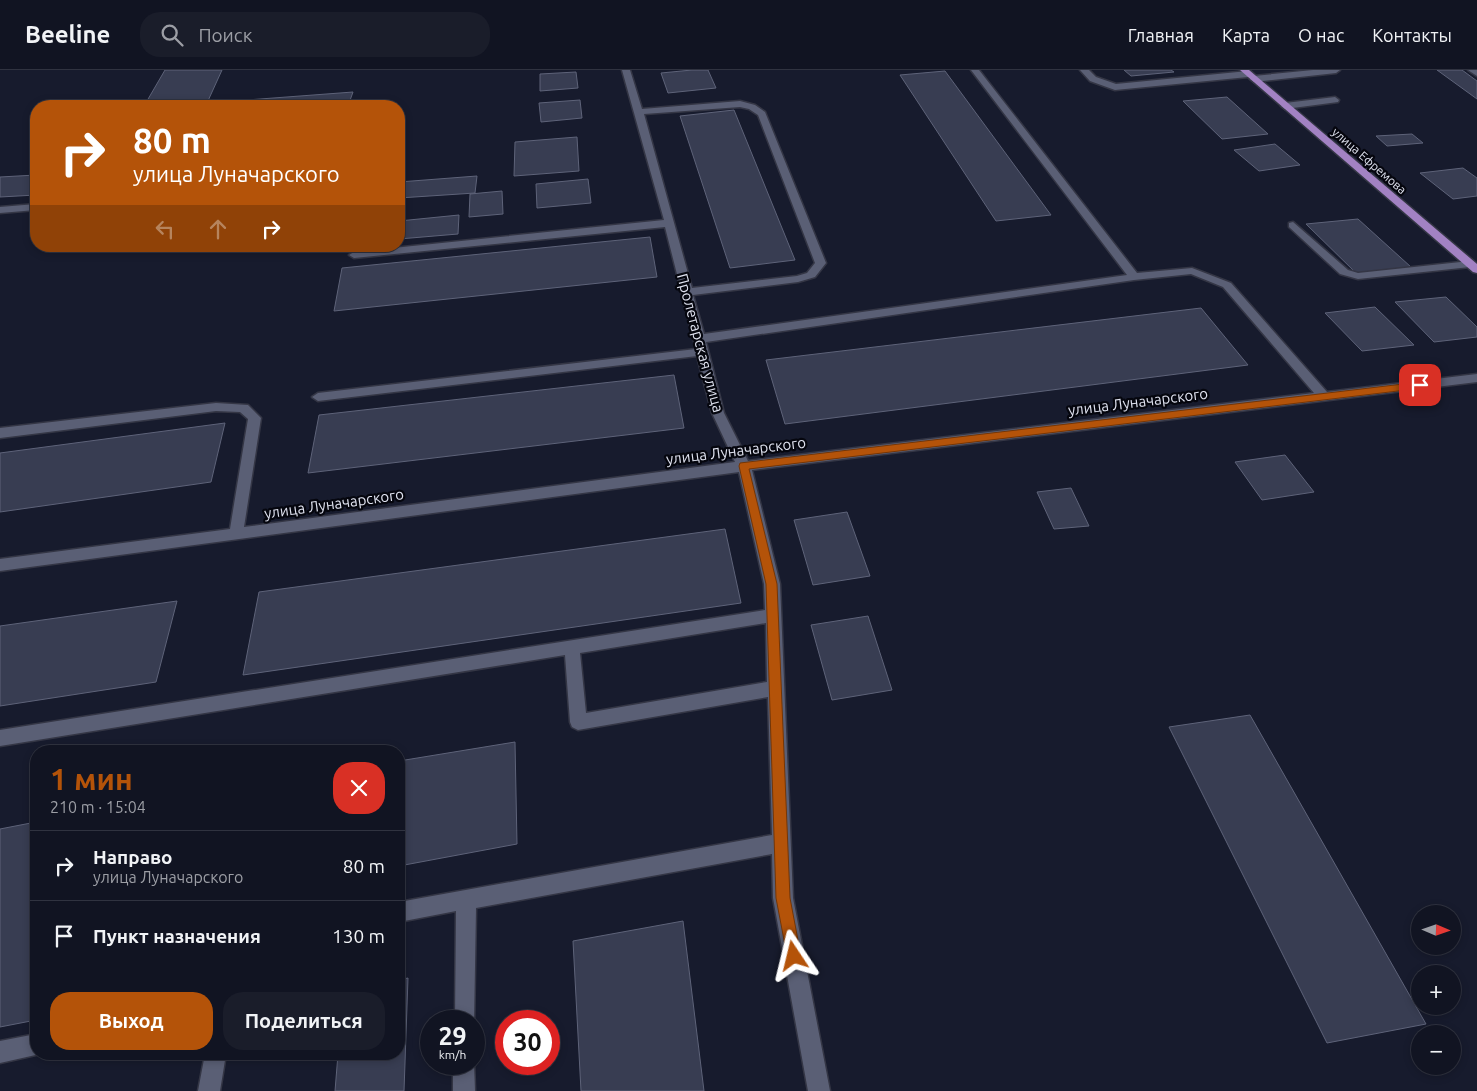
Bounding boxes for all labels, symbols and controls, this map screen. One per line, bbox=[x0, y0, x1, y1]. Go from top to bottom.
search box bbox=[140, 12, 490, 57]
text: Beeline bbox=[25, 21, 110, 48]
icon: search bbox=[158, 21, 186, 49]
text: Поиск bbox=[198, 24, 252, 46]
text: Главная bbox=[1128, 25, 1194, 45]
text: Карта bbox=[1222, 25, 1270, 45]
text: О нас bbox=[1298, 25, 1344, 45]
text: Контакты bbox=[1372, 25, 1452, 45]
icon: right bbox=[50, 120, 115, 185]
text: 80 m bbox=[133, 120, 211, 160]
street label: улица Ефремова bbox=[1330, 125, 1409, 196]
text: улица Луначарского bbox=[133, 161, 340, 186]
icon: left bbox=[151, 215, 179, 243]
icon: ahead bbox=[204, 215, 232, 243]
icon: right bbox=[257, 215, 285, 243]
street label: Пролетарская улица bbox=[674, 272, 727, 414]
pin bbox=[1399, 364, 1441, 406]
icon: arrive bbox=[1406, 371, 1434, 399]
street label: улица Луначарского bbox=[1067, 384, 1209, 419]
street label: улица Луначарского bbox=[665, 433, 807, 468]
street label: улица Луначарского bbox=[263, 485, 405, 522]
text: 1 мин bbox=[50, 762, 133, 796]
button: close bbox=[333, 762, 385, 814]
text: 210 m · 15:04 bbox=[50, 798, 146, 816]
text: Направо bbox=[93, 846, 173, 868]
icon: right bbox=[50, 852, 78, 880]
text: 80 m bbox=[343, 855, 385, 877]
text: улица Луначарского bbox=[93, 868, 243, 886]
north arrow bbox=[1411, 905, 1461, 955]
map controls bbox=[1411, 905, 1461, 1075]
icon: arrive bbox=[50, 922, 78, 950]
text: Пункт назначения bbox=[93, 925, 261, 947]
text: 130 m bbox=[332, 925, 385, 947]
position arrow bbox=[767, 929, 819, 981]
button: + bbox=[1411, 965, 1461, 1015]
button: Выход bbox=[50, 992, 213, 1050]
button: Поделиться bbox=[223, 992, 385, 1050]
speed limit sign: 30 bbox=[495, 1010, 560, 1075]
text: 29 bbox=[438, 1022, 467, 1050]
button: − bbox=[1411, 1025, 1461, 1075]
text: km/h bbox=[439, 1048, 466, 1061]

